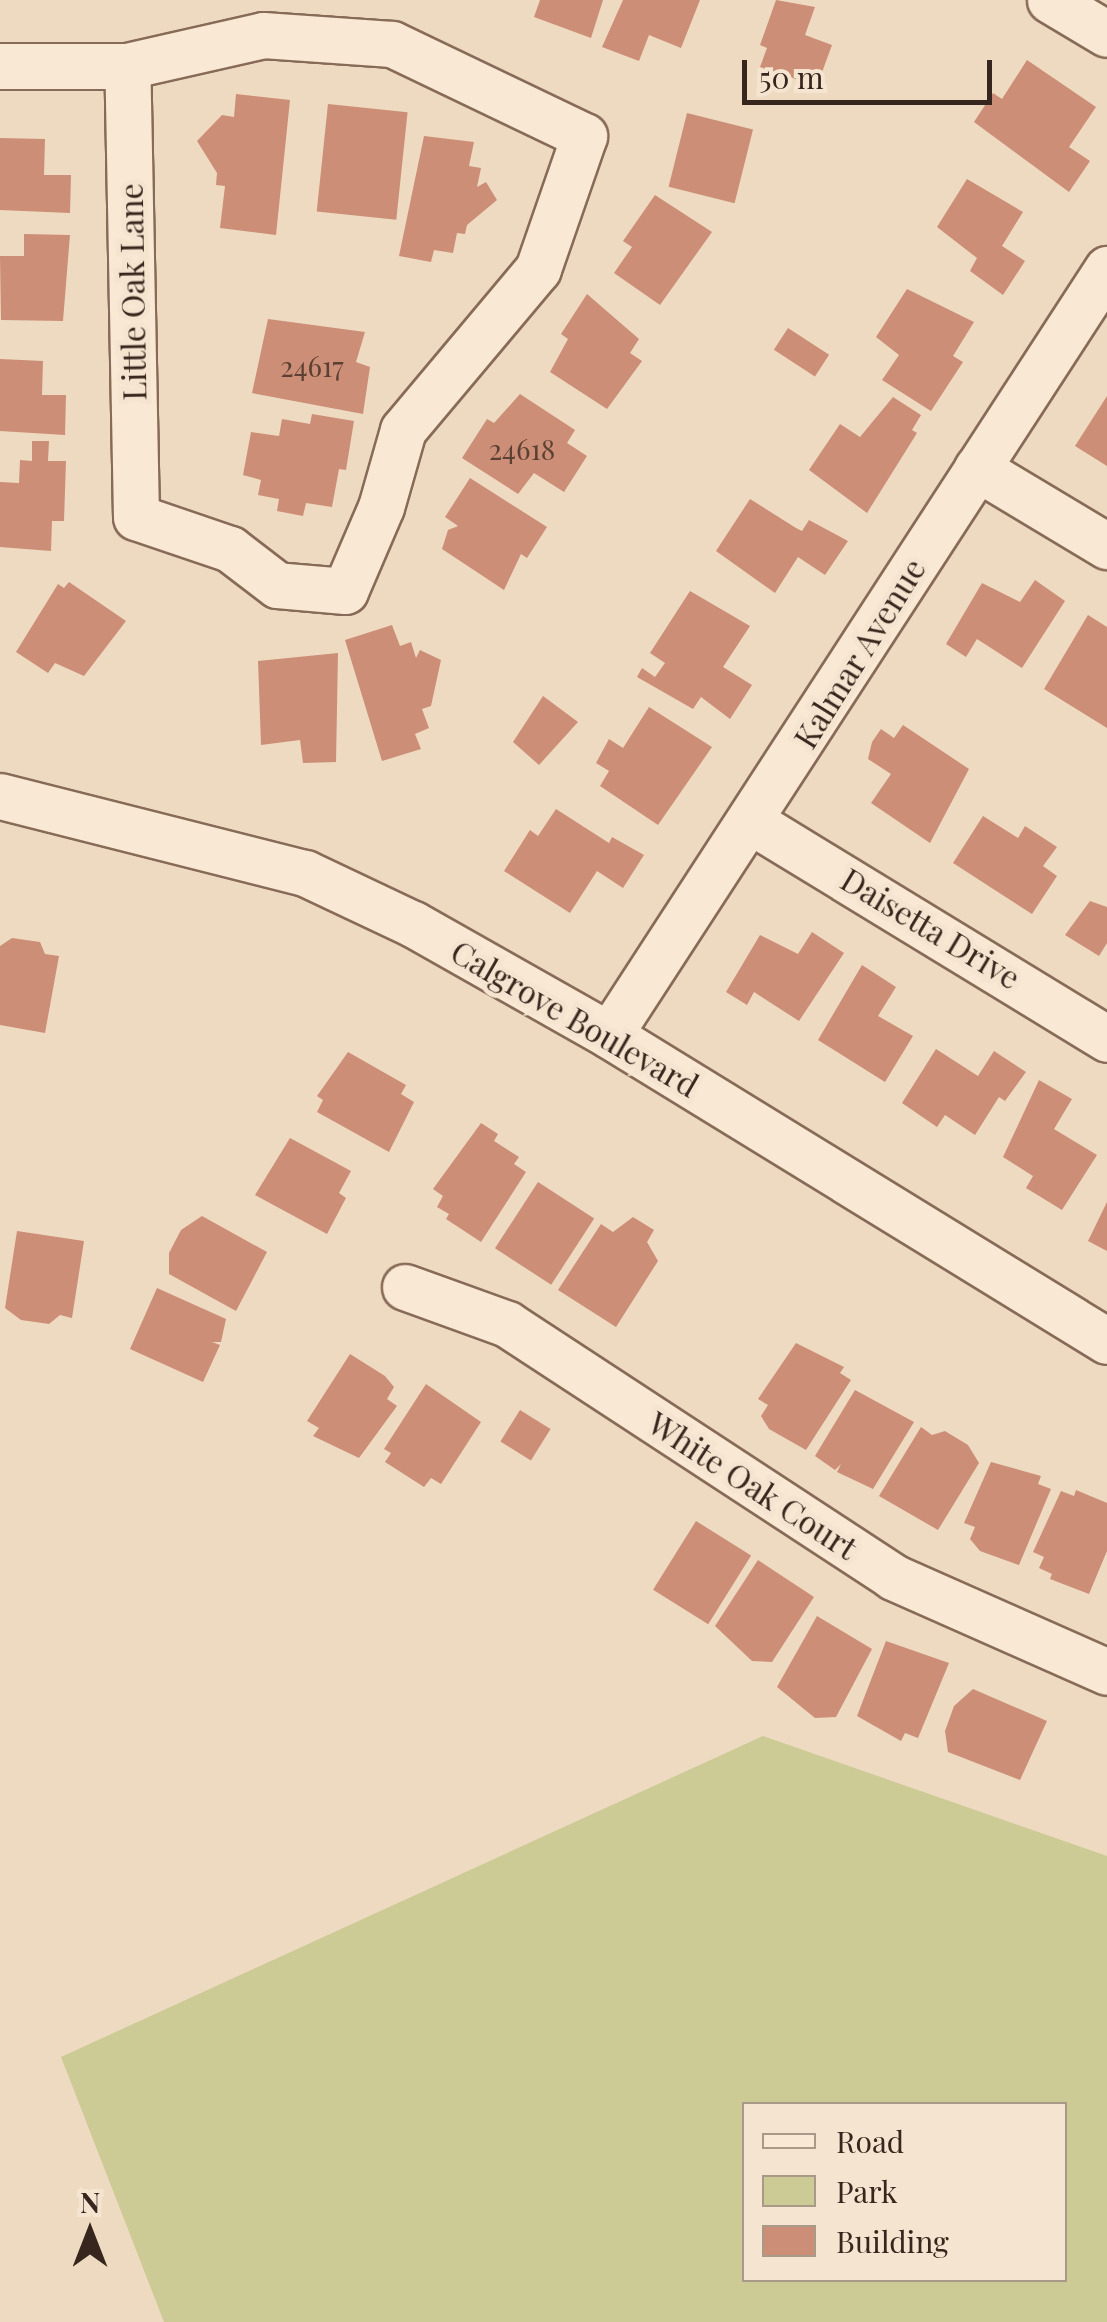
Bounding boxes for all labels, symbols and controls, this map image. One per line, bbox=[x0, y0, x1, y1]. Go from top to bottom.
scale bar bbox=[747, 40, 997, 102]
text: 50 m bbox=[759, 57, 824, 97]
street label: Little Oak Lane bbox=[111, 183, 153, 401]
house number: 24617 bbox=[280, 349, 344, 383]
house number: 24618 bbox=[489, 432, 555, 466]
street label: Kalmar Avenue bbox=[785, 550, 933, 756]
street label: Daisetta Drive bbox=[834, 859, 1028, 997]
street label: Calgrove Boulevard bbox=[445, 932, 705, 1104]
street label: White Oak Court bbox=[641, 1403, 865, 1567]
legend bbox=[742, 2102, 1067, 2282]
text: Road bbox=[836, 2121, 904, 2161]
text: Park bbox=[836, 2171, 898, 2211]
north arrow bbox=[40, 2182, 140, 2282]
text: N bbox=[80, 2183, 100, 2220]
text: Building bbox=[836, 2221, 949, 2261]

